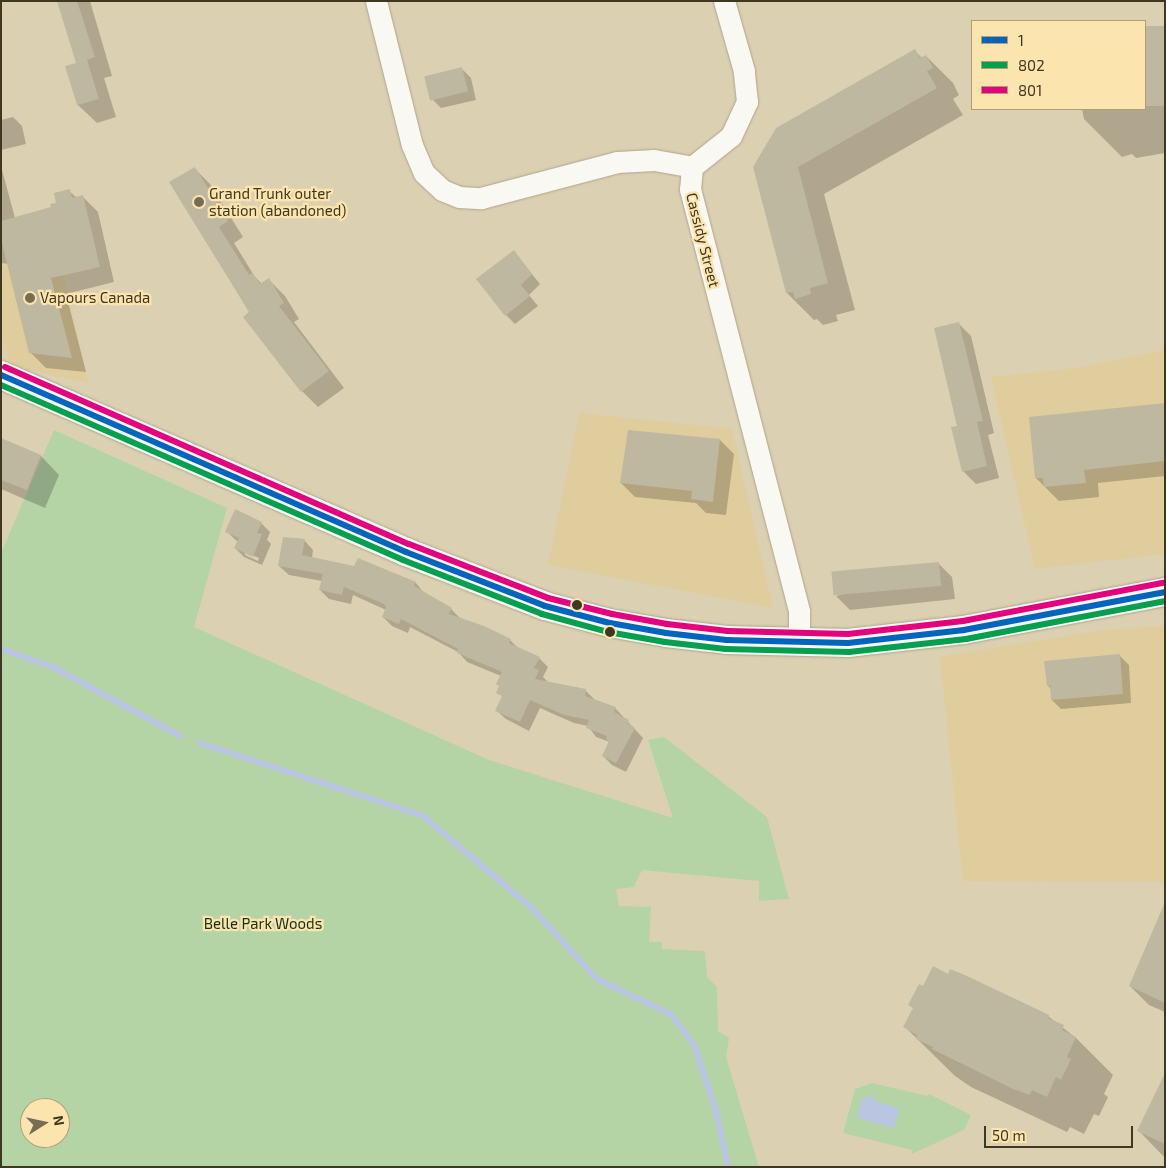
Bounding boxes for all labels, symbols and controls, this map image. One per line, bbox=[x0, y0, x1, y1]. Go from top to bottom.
legend bbox=[971, 20, 1146, 110]
text: 1 bbox=[1018, 31, 1024, 49]
text: 802 bbox=[1018, 56, 1045, 74]
text: 801 bbox=[1018, 81, 1042, 99]
place label: Grand Trunk outer station (abandoned) bbox=[209, 184, 346, 219]
street label: Cassidy Street bbox=[682, 191, 724, 289]
marker: Grand Trunk outer station (abandoned) bbox=[193, 196, 205, 208]
place label: Vapours Canada bbox=[40, 289, 150, 307]
marker: Vapours Canada bbox=[24, 292, 36, 304]
unlabelled marker bbox=[572, 600, 582, 610]
unlabelled marker bbox=[605, 627, 615, 637]
park label: Belle Park Woods bbox=[204, 915, 322, 933]
north arrow bbox=[20, 1098, 70, 1148]
text: N bbox=[50, 1114, 69, 1127]
scale bar bbox=[986, 1116, 1135, 1148]
text: 50 m bbox=[992, 1126, 1026, 1144]

